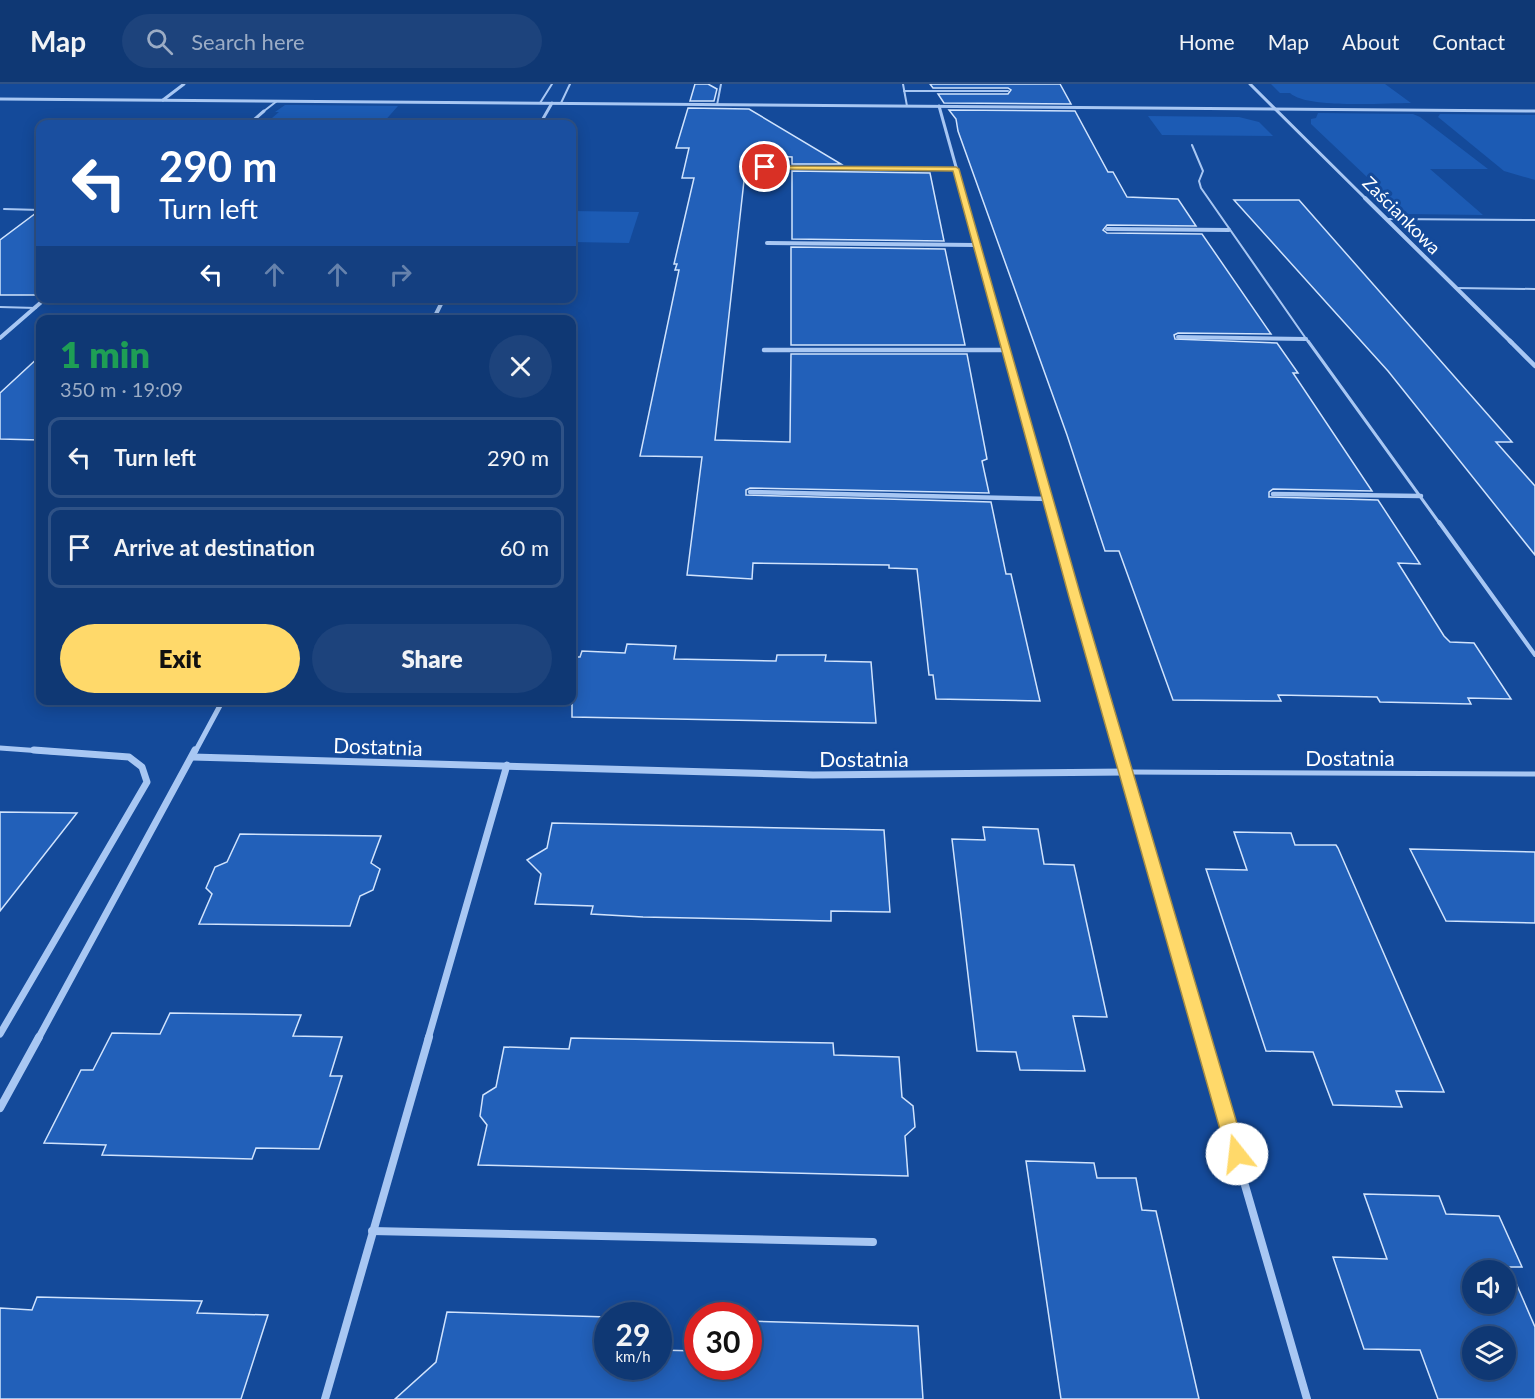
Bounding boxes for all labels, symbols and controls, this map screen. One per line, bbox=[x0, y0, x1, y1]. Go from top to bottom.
search box bbox=[122, 14, 542, 68]
text: Map bbox=[30, 24, 86, 58]
icon: search bbox=[143, 25, 176, 58]
text: Search here bbox=[191, 28, 305, 55]
text: Home bbox=[1179, 29, 1235, 54]
text: Map bbox=[1268, 29, 1309, 54]
text: About bbox=[1342, 29, 1399, 54]
text: Contact bbox=[1432, 29, 1505, 54]
text: 290 m bbox=[159, 141, 277, 191]
pin bbox=[739, 141, 790, 192]
icon: left bbox=[60, 144, 138, 222]
icon: arrive bbox=[748, 150, 781, 183]
street label: Zaściankowa bbox=[1358, 171, 1446, 259]
text: Turn left bbox=[159, 192, 258, 225]
icon: left bbox=[195, 258, 228, 291]
icon: ahead bbox=[258, 258, 291, 291]
icon: ahead bbox=[321, 258, 354, 291]
icon: right bbox=[384, 258, 417, 291]
text: 1 min bbox=[60, 332, 150, 376]
button: close bbox=[489, 335, 552, 398]
text: 350 m · 19:09 bbox=[60, 377, 183, 401]
icon: left bbox=[63, 441, 96, 474]
text: Turn left bbox=[114, 444, 196, 471]
text: 290 m bbox=[487, 444, 549, 471]
icon: arrive bbox=[63, 531, 96, 564]
text: Arrive at destination bbox=[114, 534, 315, 561]
text: 60 m bbox=[500, 534, 549, 561]
button: Exit bbox=[60, 624, 300, 693]
button: Share bbox=[312, 624, 552, 693]
street label: Dostatnia bbox=[333, 732, 423, 760]
street label: Dostatnia bbox=[1305, 745, 1395, 770]
street label: Dostatnia bbox=[819, 746, 909, 771]
position arrow bbox=[1205, 1122, 1269, 1186]
map controls bbox=[1462, 1260, 1516, 1380]
button: sound bbox=[1462, 1260, 1516, 1314]
speed limit sign: 30 bbox=[684, 1302, 762, 1380]
text: 29 bbox=[616, 1316, 650, 1352]
button: layers bbox=[1462, 1326, 1516, 1380]
text: km/h bbox=[615, 1347, 651, 1365]

